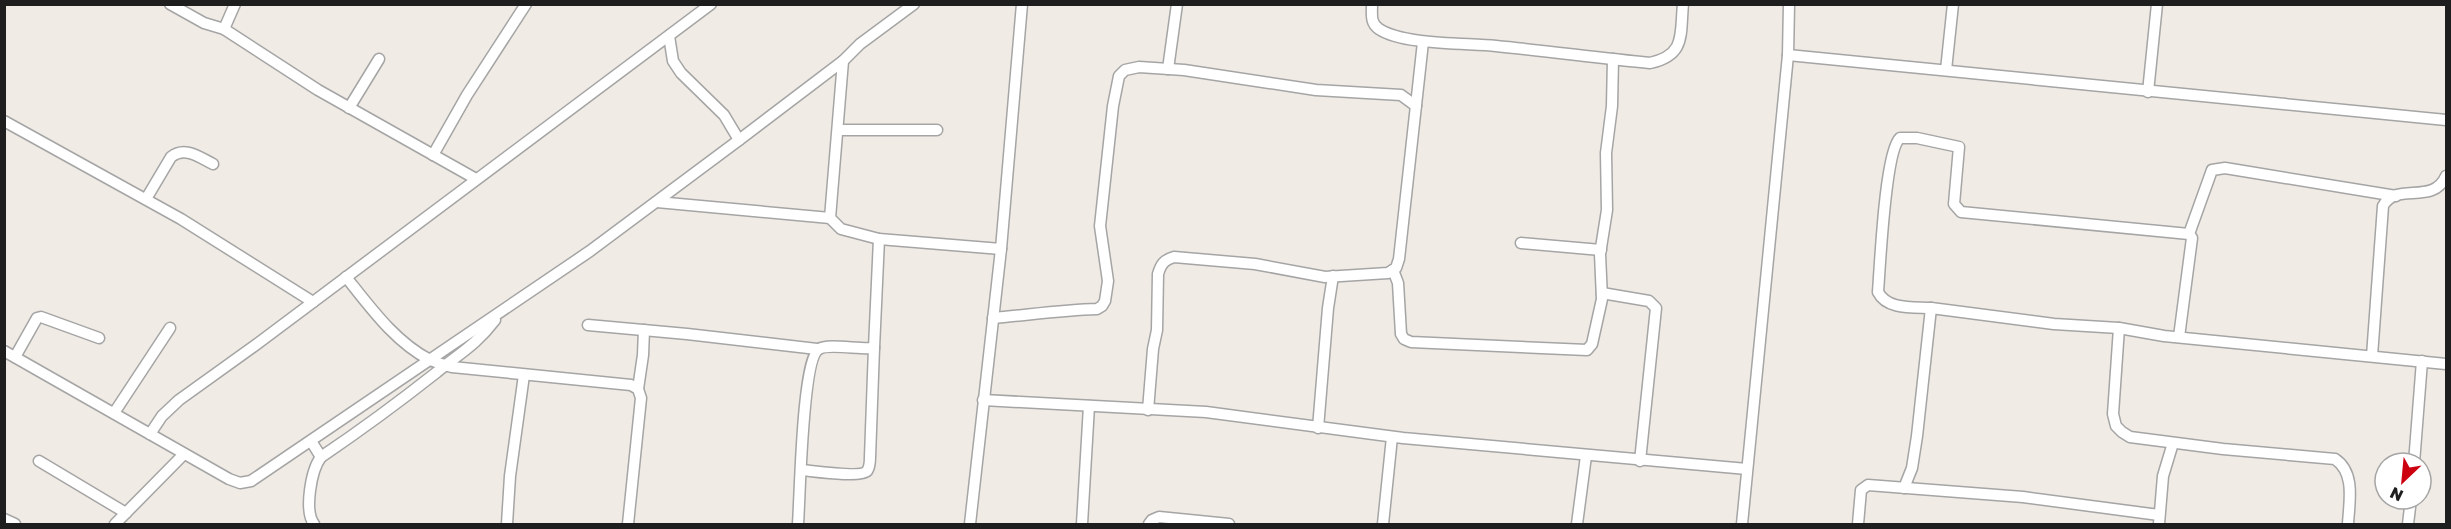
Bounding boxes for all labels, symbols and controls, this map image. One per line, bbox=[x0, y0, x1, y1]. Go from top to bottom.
north arrow bbox=[2373, 451, 2433, 511]
text: N bbox=[2387, 483, 2406, 506]

